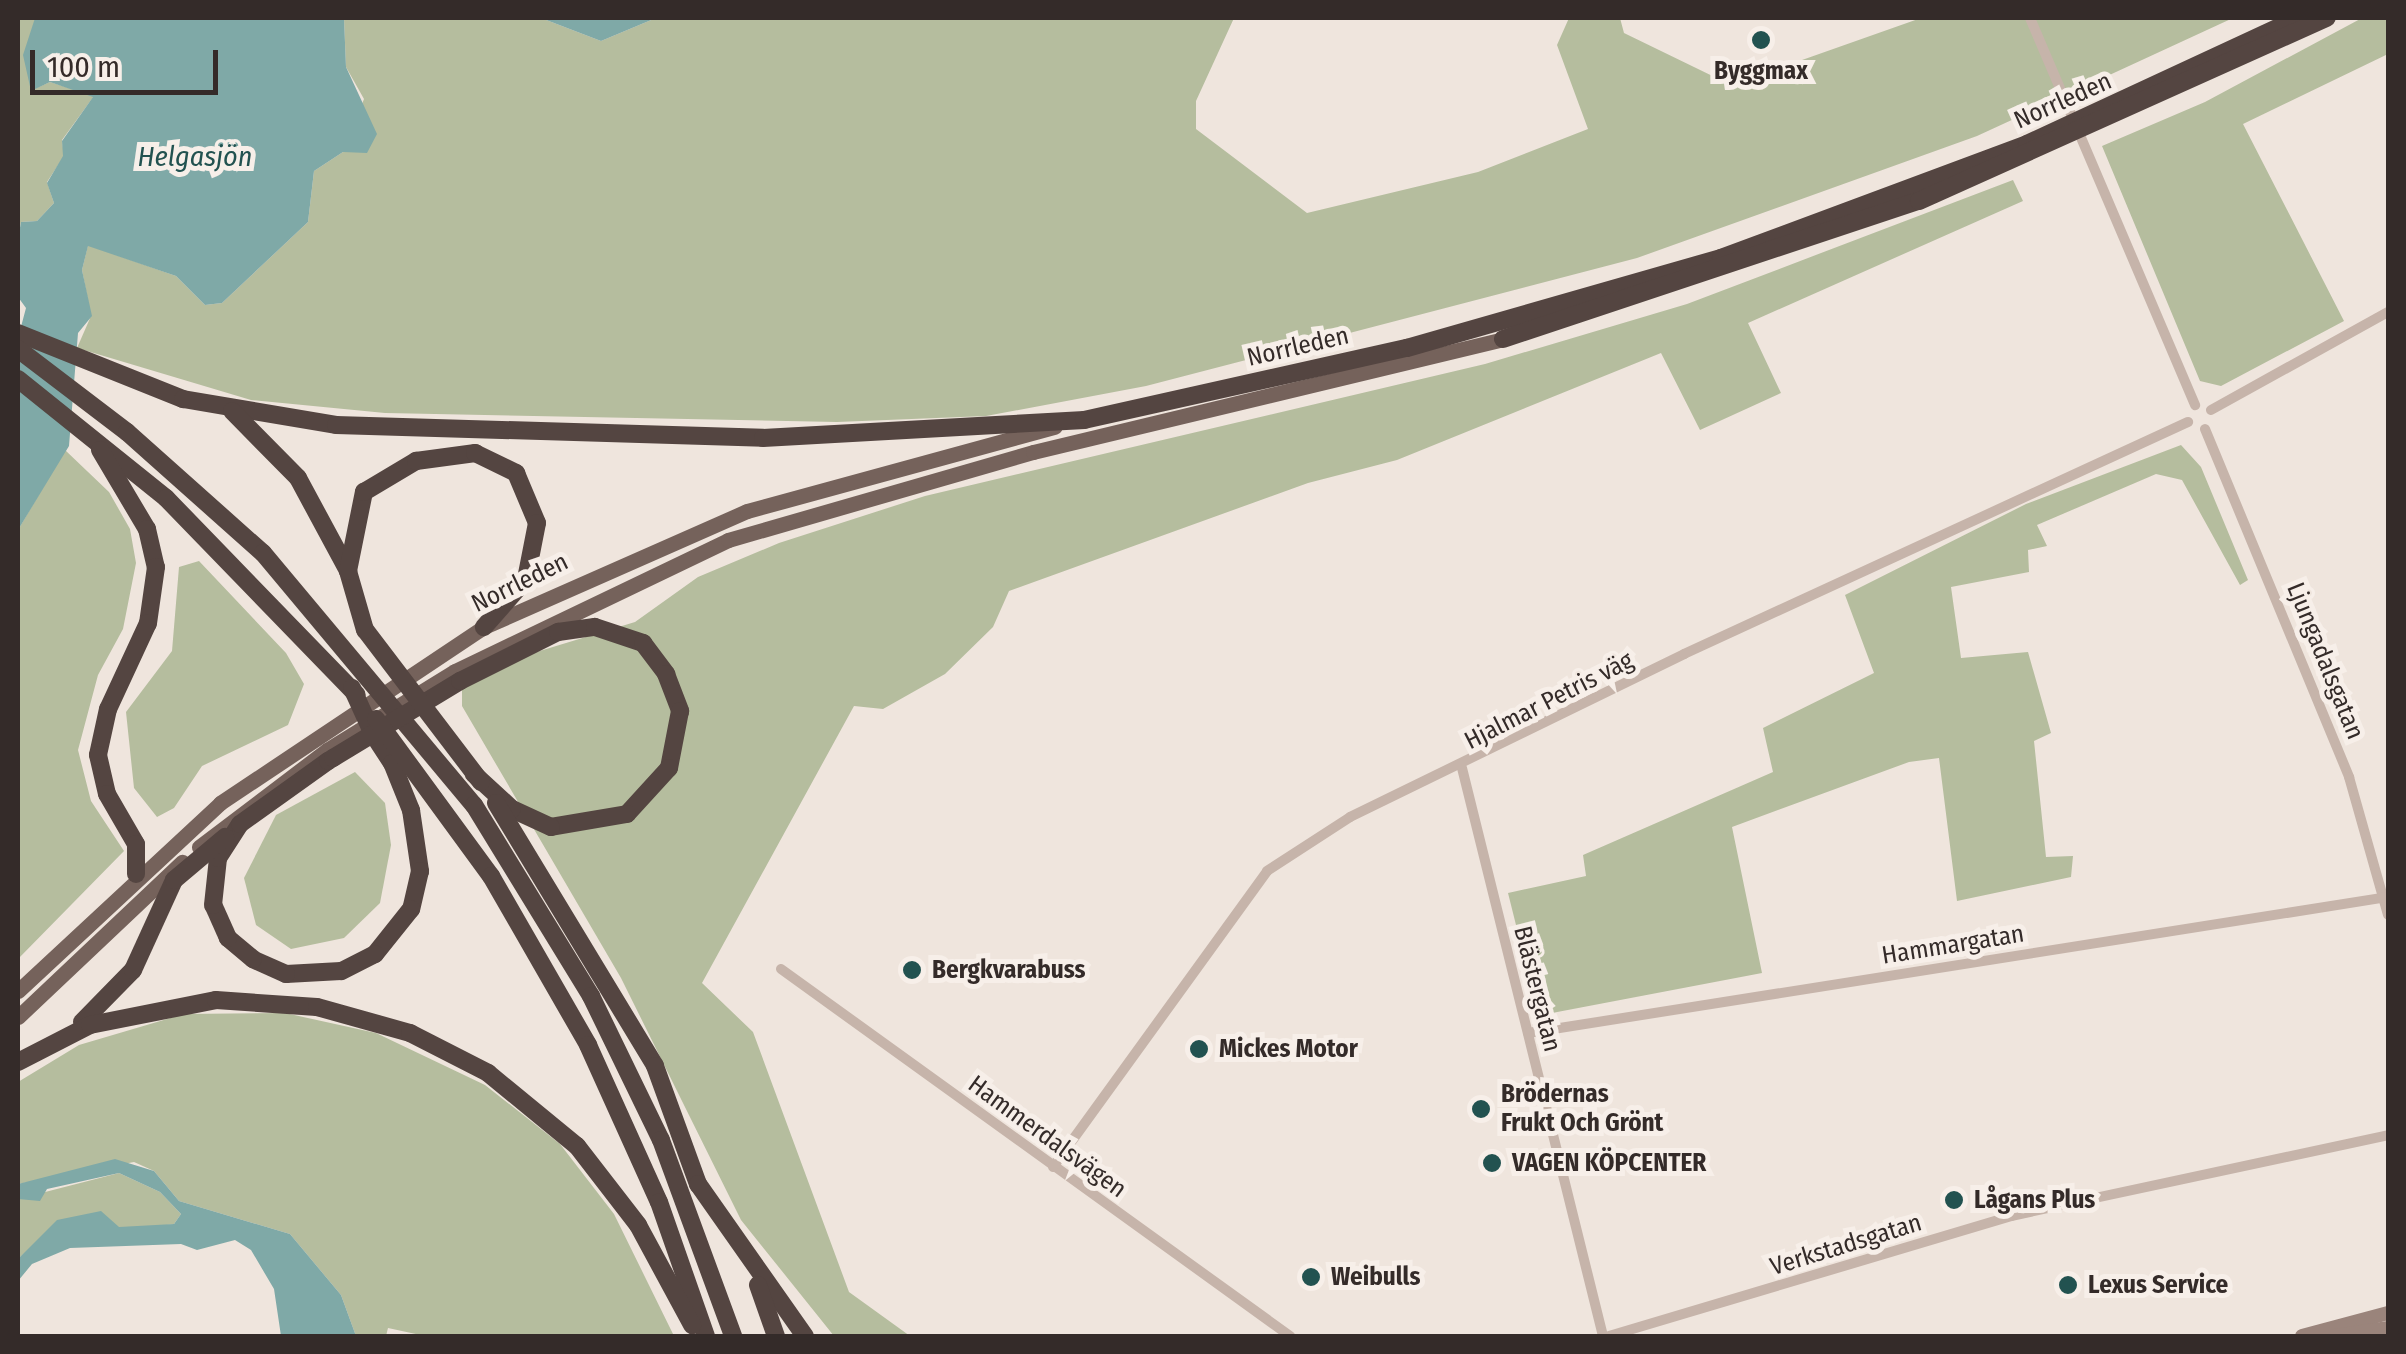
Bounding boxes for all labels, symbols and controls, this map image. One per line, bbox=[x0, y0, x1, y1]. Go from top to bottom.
marker: Byggmax bbox=[1750, 29, 1772, 51]
scale bar bbox=[35, 30, 222, 92]
text: 100 m bbox=[47, 49, 120, 85]
place label: Byggmax bbox=[1714, 56, 1808, 86]
street label: Norrleden bbox=[2010, 66, 2116, 136]
water label: Helgasjön bbox=[138, 140, 252, 174]
street label: Norrleden bbox=[1244, 321, 1352, 373]
street label: Norrleden bbox=[467, 547, 573, 619]
street label: Ljungadalsgatan bbox=[2280, 578, 2370, 744]
street label: Hjalmar Petris väg bbox=[1460, 646, 1638, 756]
street label: Hammargatan bbox=[1880, 919, 2026, 971]
street label: Blästergatan bbox=[1507, 923, 1567, 1055]
place label: Bergkvarabuss bbox=[932, 955, 1086, 985]
marker: Bergkvarabuss bbox=[901, 959, 923, 981]
place label: Mickes Motor bbox=[1219, 1034, 1358, 1064]
marker: Mickes Motor bbox=[1188, 1038, 1210, 1060]
street label: Hammerdalsvägen bbox=[962, 1070, 1132, 1204]
place label: Brödernas Frukt Och Grönt bbox=[1501, 1080, 1663, 1139]
marker: Brödernas Frukt Och Grönt bbox=[1470, 1098, 1492, 1120]
place label: VAGEN KÖPCENTER bbox=[1512, 1148, 1706, 1178]
marker: VAGEN KÖPCENTER bbox=[1481, 1152, 1503, 1174]
place label: Lågans Plus bbox=[1974, 1185, 2095, 1215]
marker: Lågans Plus bbox=[1943, 1189, 1965, 1211]
street label: Verkstadsgatan bbox=[1767, 1208, 1925, 1282]
place label: Weibulls bbox=[1331, 1262, 1420, 1292]
marker: Weibulls bbox=[1300, 1266, 1322, 1288]
place label: Lexus Service bbox=[2088, 1270, 2228, 1300]
marker: Lexus Service bbox=[2057, 1274, 2079, 1296]

